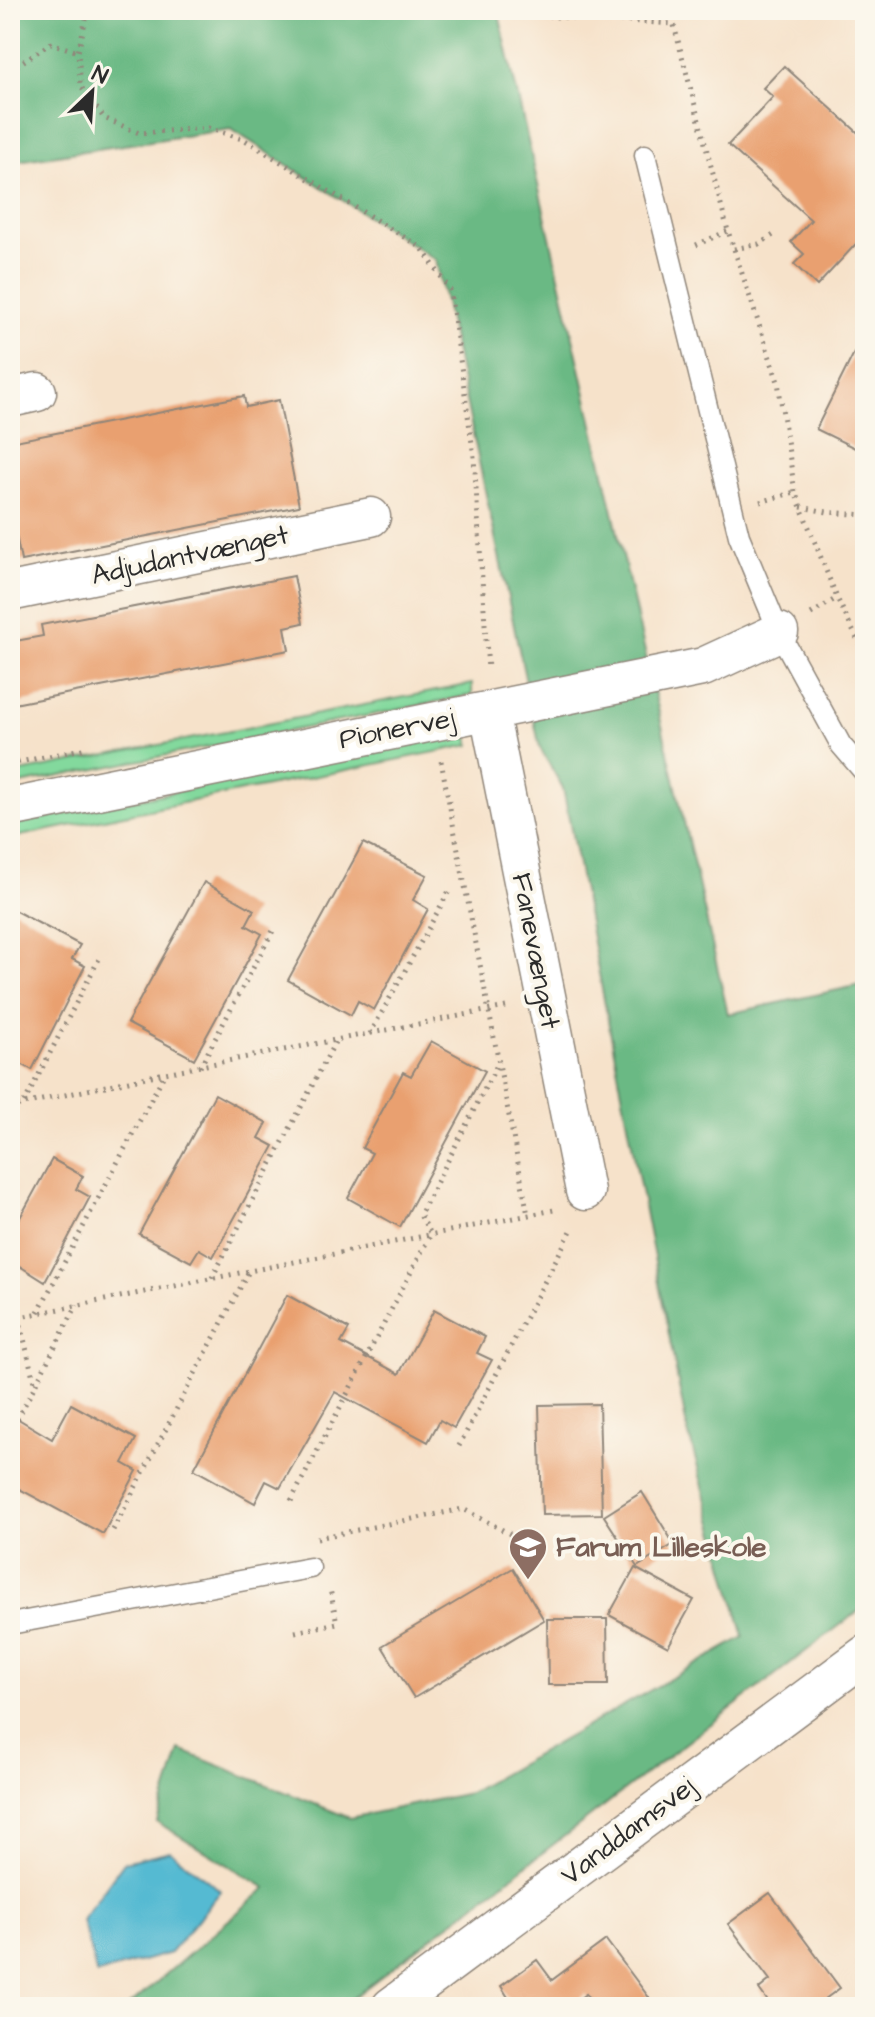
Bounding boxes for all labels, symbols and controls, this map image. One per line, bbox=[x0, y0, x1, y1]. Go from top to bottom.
north arrow bbox=[52, 52, 132, 132]
text: N bbox=[87, 58, 113, 92]
street label: Adjudantvænget bbox=[88, 515, 293, 596]
street label: Pionervej bbox=[336, 699, 458, 759]
street label: Fanevænget bbox=[501, 870, 570, 1033]
school or university icon: Farum Lilleskole bbox=[507, 1526, 549, 1581]
place label: Farum Lilleskole bbox=[556, 1528, 766, 1567]
street label: Vanddamsvej bbox=[553, 1767, 703, 1894]

